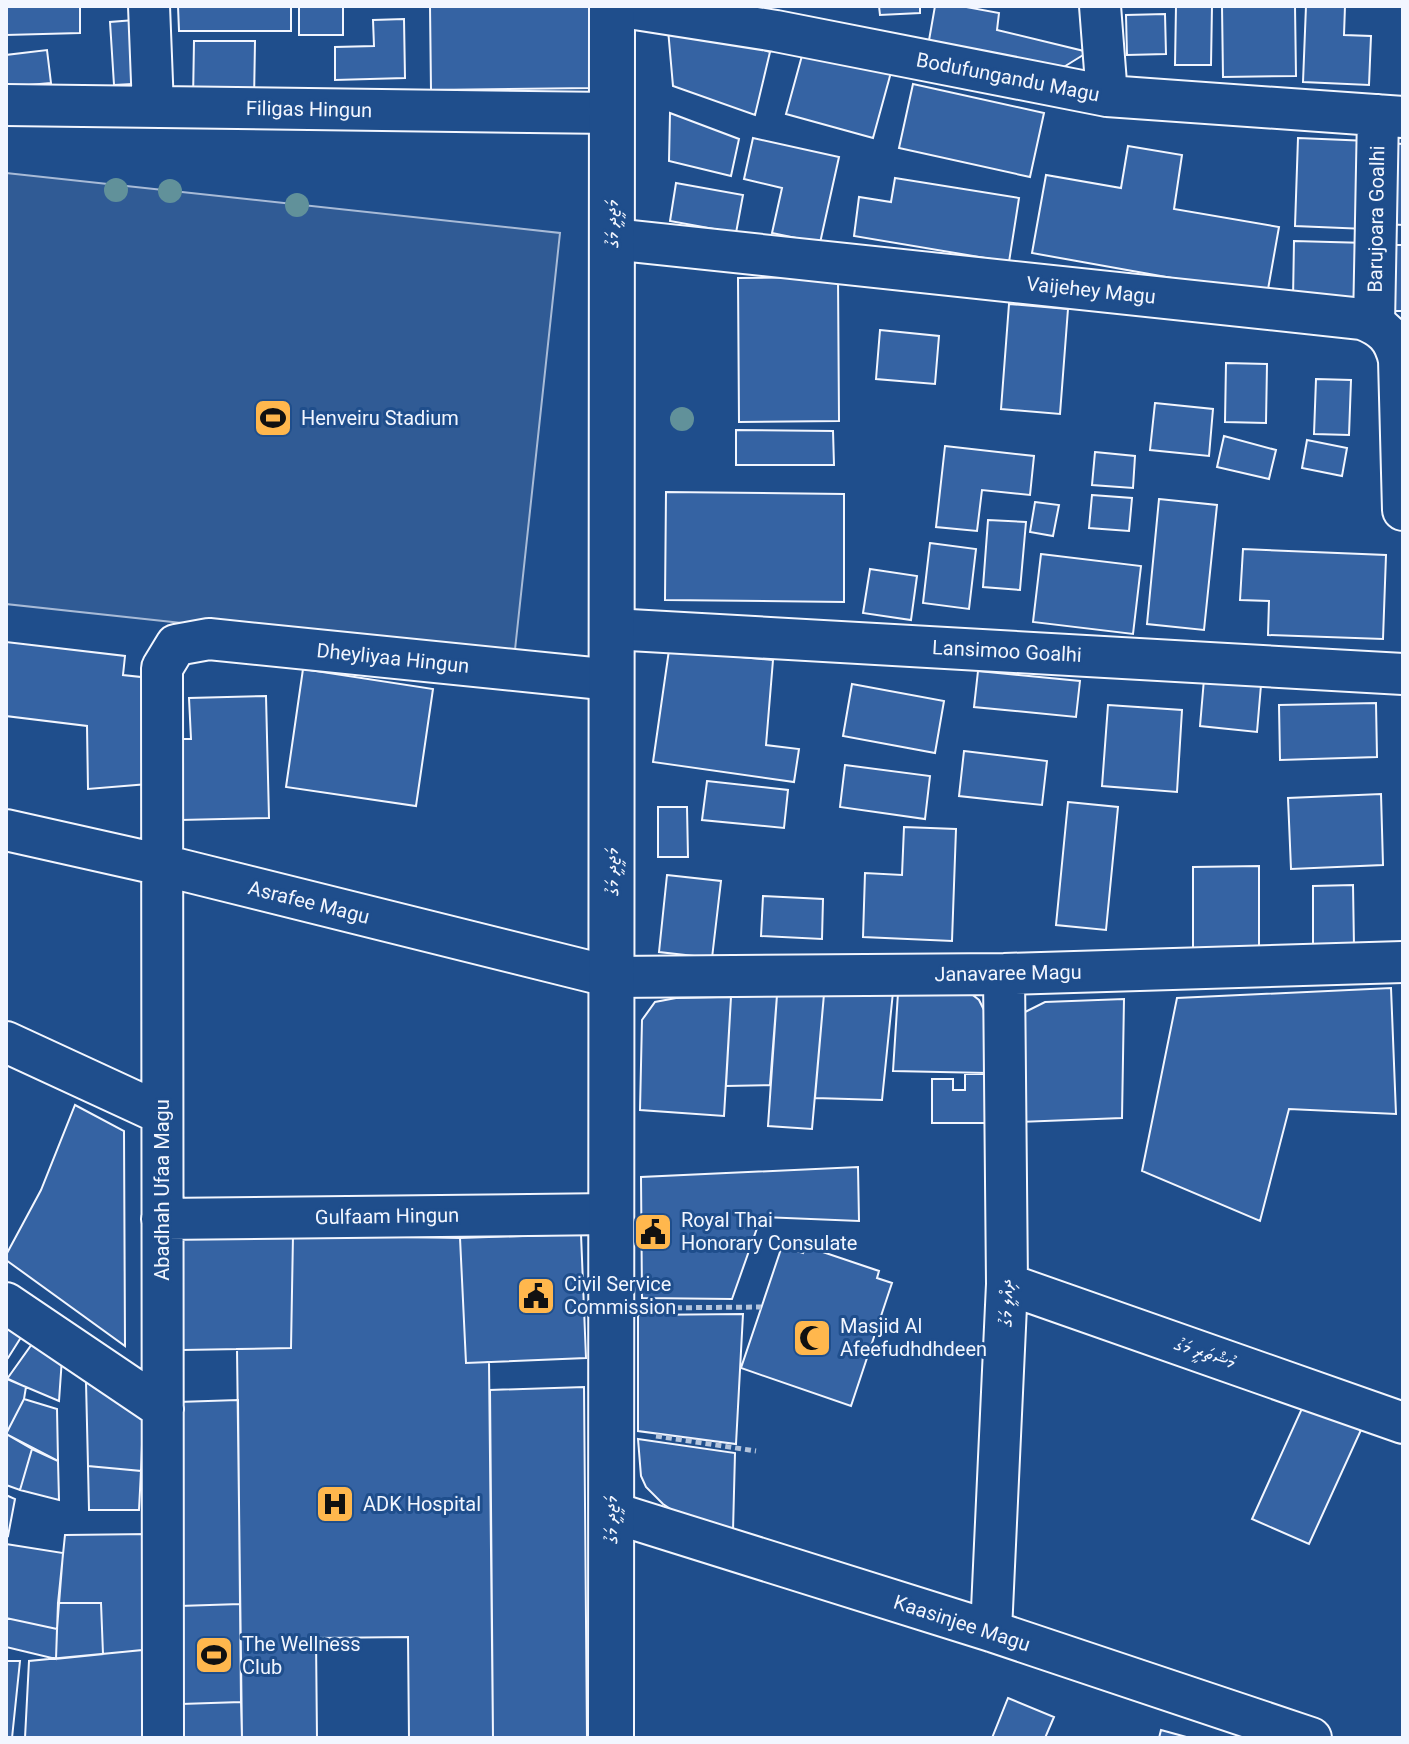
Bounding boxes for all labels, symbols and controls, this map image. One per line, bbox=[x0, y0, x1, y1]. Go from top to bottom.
street label: Bodufungandu Magu bbox=[914, 47, 1102, 107]
street label: Filigas Hingun bbox=[246, 96, 372, 122]
street label: Barujoara Goalhi bbox=[1363, 145, 1389, 293]
street label: މަޖީދީ މަގު bbox=[600, 199, 626, 249]
street label: Vaijehey Magu bbox=[1025, 271, 1157, 309]
sports icon: Henveiru Stadium bbox=[252, 397, 294, 439]
place label: Henveiru Stadium bbox=[301, 406, 459, 430]
street label: Lansimoo Goalhi bbox=[932, 635, 1082, 667]
street label: Dheyliyaa Hingun bbox=[316, 638, 470, 678]
street label: މަޖީދީ މަގު bbox=[600, 847, 626, 897]
street label: Asrafee Magu bbox=[246, 875, 372, 929]
street label: Janavaree Magu bbox=[934, 960, 1082, 986]
street label: Abadhah Ufaa Magu bbox=[150, 1099, 174, 1281]
street label: Gulfaam Hingun bbox=[315, 1203, 459, 1229]
place label: Royal Thai Honorary Consulate bbox=[681, 1208, 857, 1255]
public building icon: Royal Thai Honorary Consulate bbox=[632, 1211, 674, 1253]
place label: Civil Service Commission bbox=[564, 1272, 676, 1319]
public building icon: Civil Service Commission bbox=[515, 1275, 557, 1317]
street label: ދިއްލީ މަގު bbox=[993, 1279, 1020, 1328]
place label: Masjid Al Afeefudhdhdeen bbox=[840, 1314, 987, 1361]
mosque icon: Masjid Al Afeefudhdhdeen bbox=[791, 1317, 833, 1359]
street label: މުޝްތަރީ މަގު bbox=[1170, 1331, 1240, 1376]
hospital icon: ADK Hospital bbox=[314, 1483, 356, 1525]
place label: ADK Hospital bbox=[363, 1492, 481, 1516]
street label: މަޖީދީ މަގު bbox=[599, 1495, 625, 1545]
street label: Kaasinjee Magu bbox=[891, 1590, 1033, 1656]
place label: The Wellness Club bbox=[242, 1632, 361, 1679]
sports icon: The Wellness Club bbox=[193, 1634, 235, 1676]

